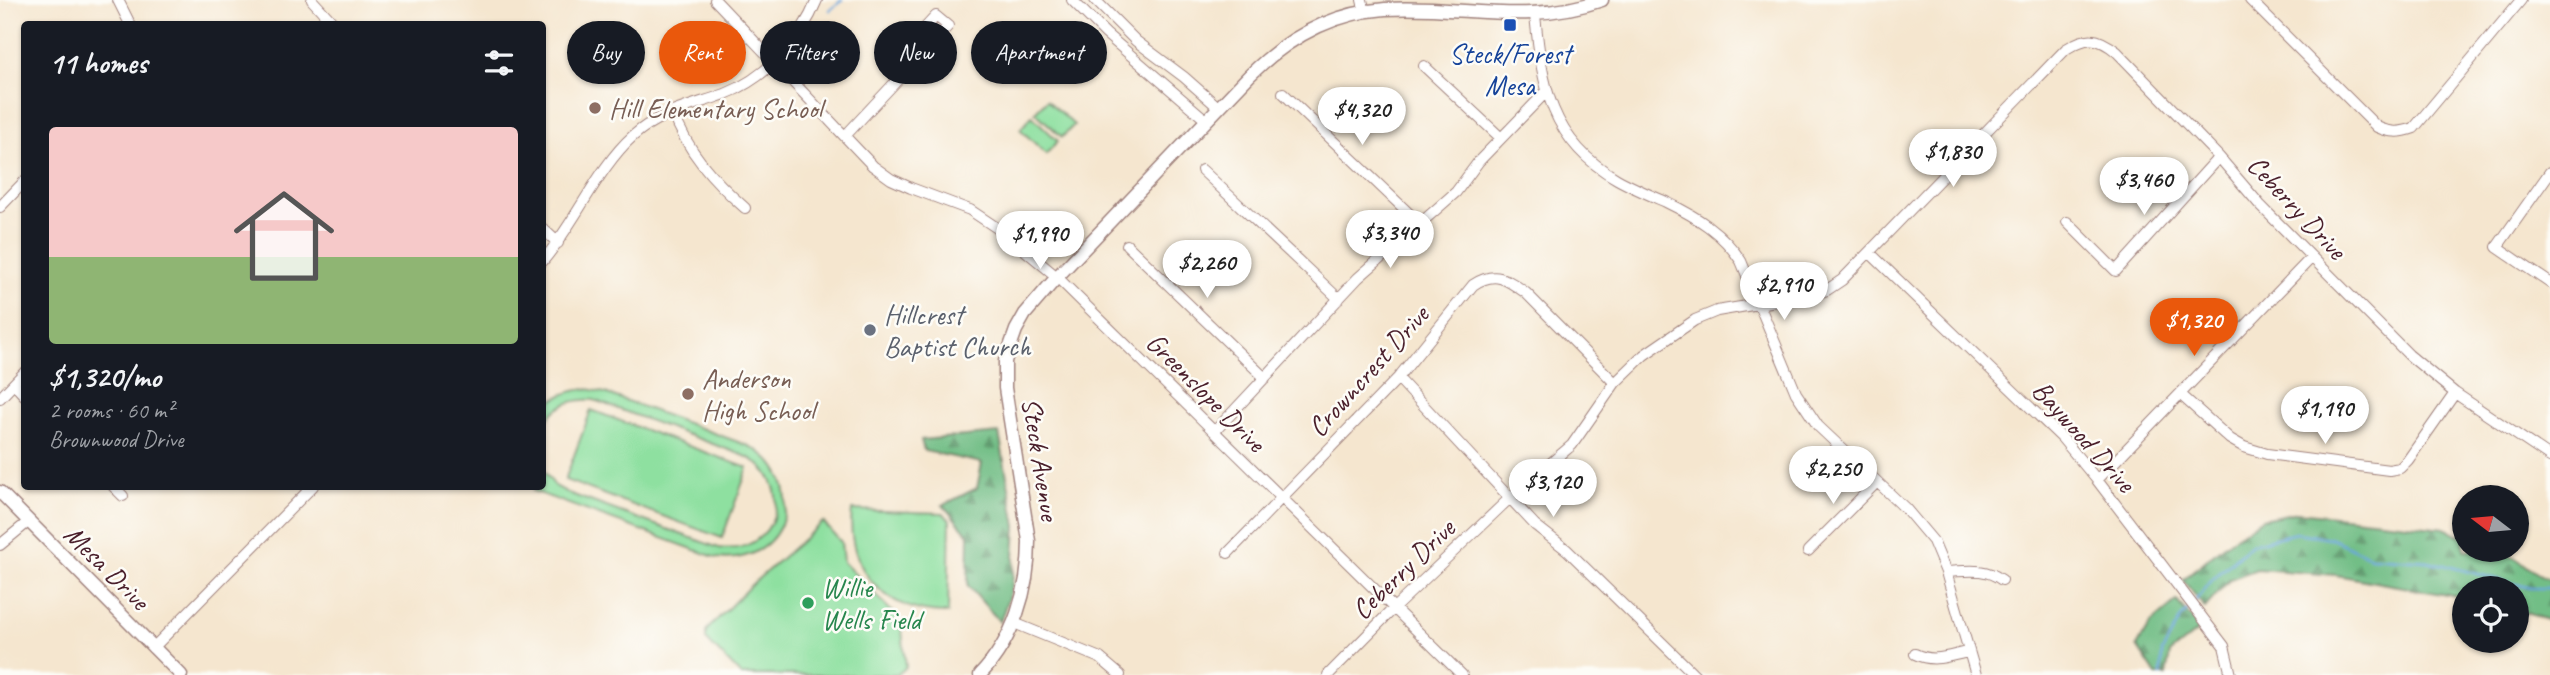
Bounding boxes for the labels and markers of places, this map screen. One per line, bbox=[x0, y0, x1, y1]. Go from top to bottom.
marker: Steck/Forest Mesa bbox=[1502, 17, 1518, 33]
place label: Steck/Forest Mesa bbox=[1449, 36, 1575, 103]
pin: $4,320 bbox=[1305, 88, 1419, 147]
place label: Hill Elementary School bbox=[609, 91, 827, 126]
marker: Hill Elementary School bbox=[587, 100, 603, 116]
pin: $1,830 bbox=[1896, 130, 2010, 189]
pin: $3,460 bbox=[2087, 158, 2201, 217]
pin: $3,340 bbox=[1333, 210, 1447, 270]
pin: $1,990 bbox=[983, 212, 1097, 271]
pin: $2,260 bbox=[1150, 240, 1264, 300]
pin: $2,910 bbox=[1727, 262, 1841, 322]
place label: Hillcrest Baptist Church bbox=[884, 297, 1032, 364]
pin: $1,320 bbox=[2137, 298, 2251, 358]
marker: Hillcrest Baptist Church bbox=[862, 322, 878, 338]
place label: Anderson High School bbox=[702, 361, 820, 428]
marker: Anderson High School bbox=[680, 386, 696, 402]
pin: $1,190 bbox=[2268, 386, 2382, 446]
pin: $2,250 bbox=[1776, 447, 1890, 506]
pin: $3,120 bbox=[1496, 460, 1610, 519]
place label: Willie Wells Field bbox=[822, 570, 925, 637]
marker: Willie Wells Field bbox=[800, 595, 816, 611]

